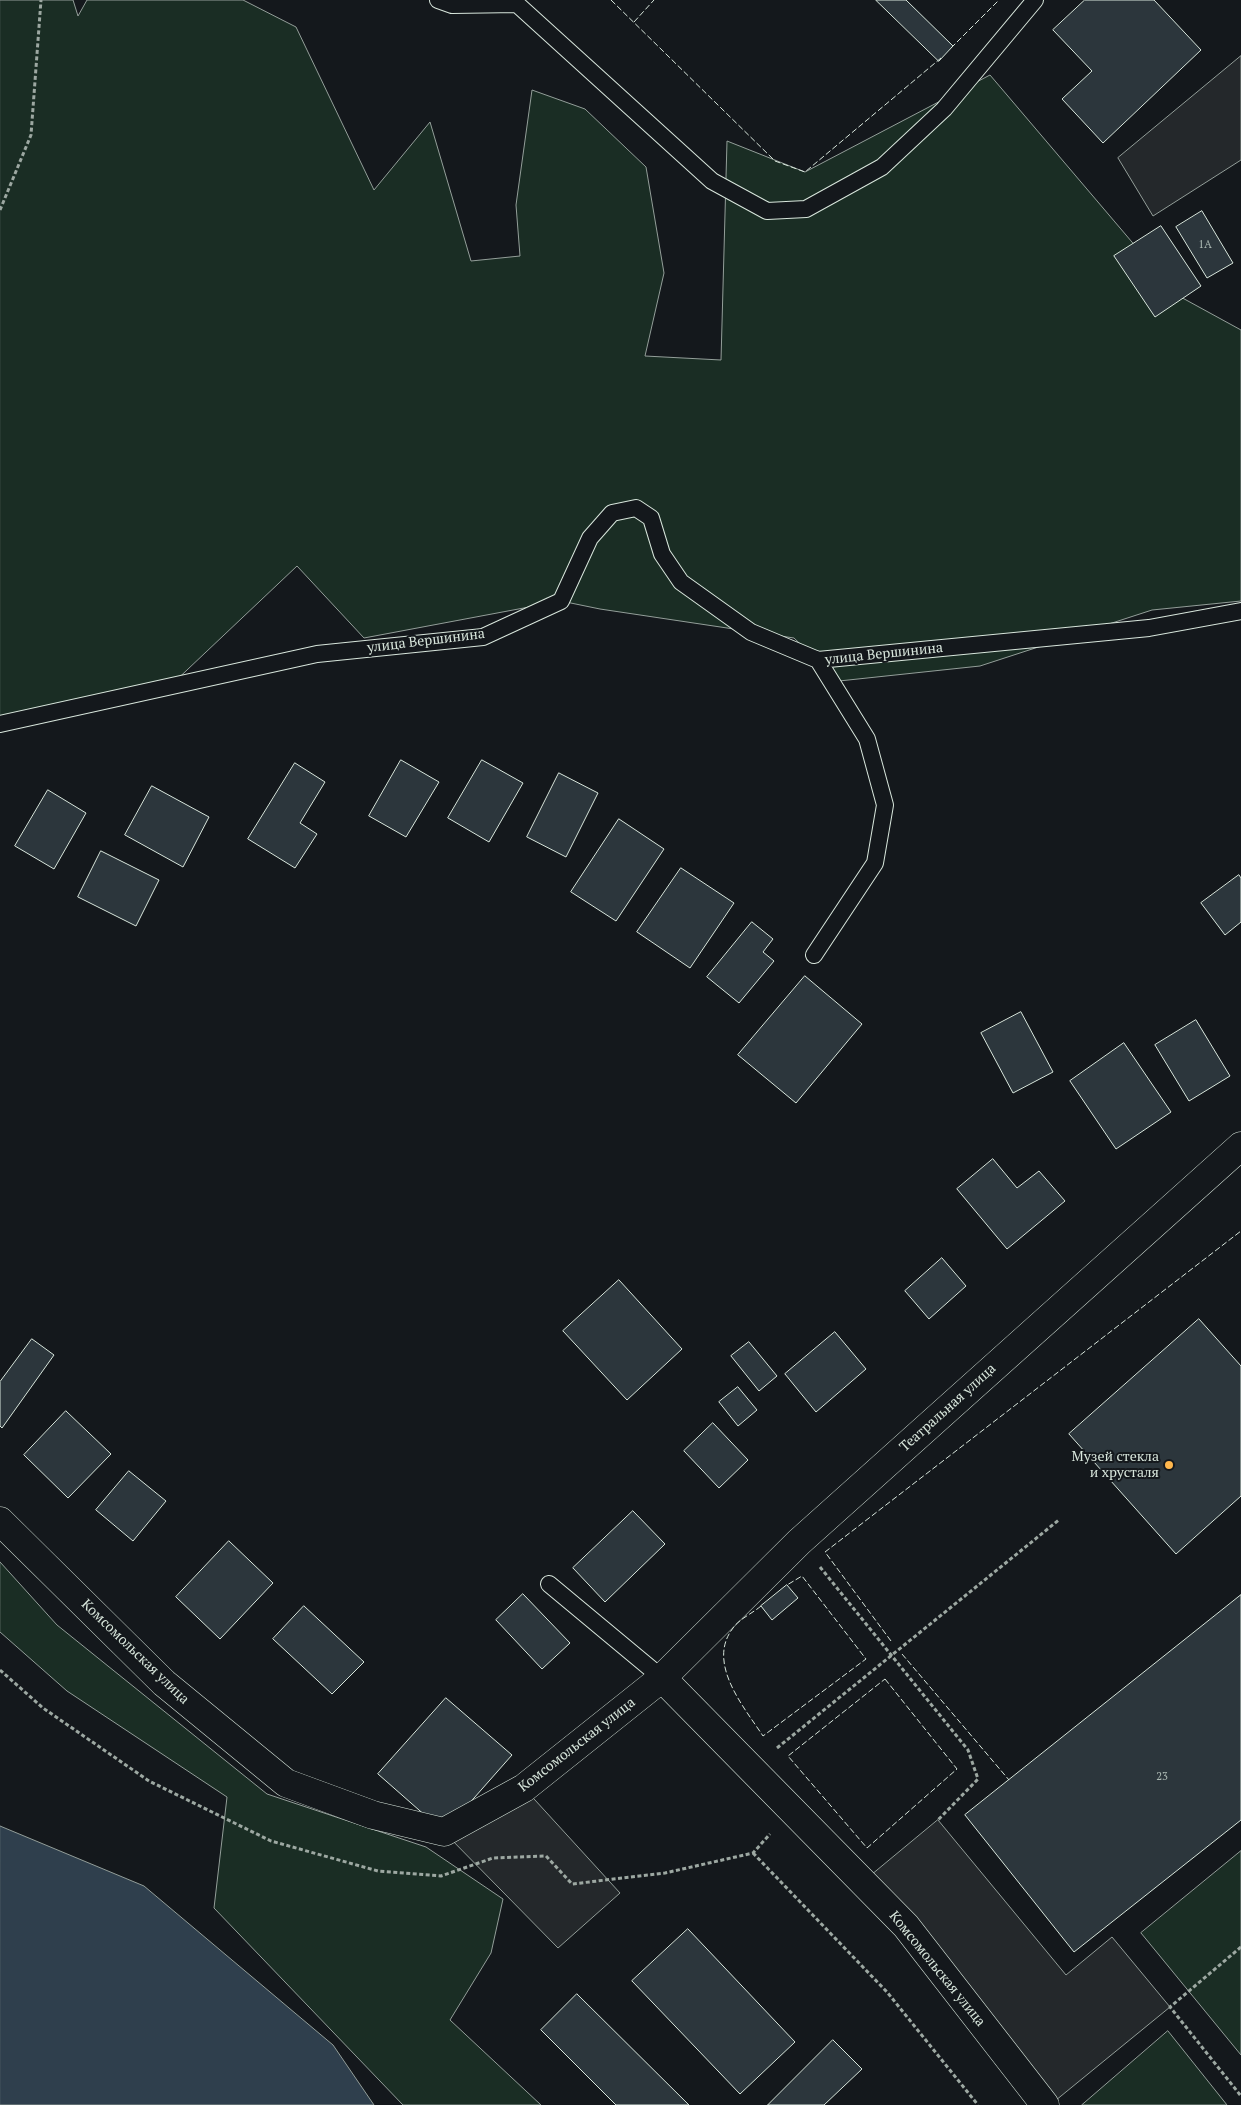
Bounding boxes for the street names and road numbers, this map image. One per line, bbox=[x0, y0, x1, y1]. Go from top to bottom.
street label: улица Вершинина bbox=[366, 625, 486, 657]
street label: улица Вершинина bbox=[824, 639, 944, 669]
street label: Театральная улица bbox=[896, 1360, 1000, 1456]
street label: Комсомольская улица bbox=[78, 1596, 192, 1708]
street label: Комсомольская улица bbox=[515, 1694, 639, 1796]
street label: Комсомольская улица bbox=[885, 1908, 989, 2030]

